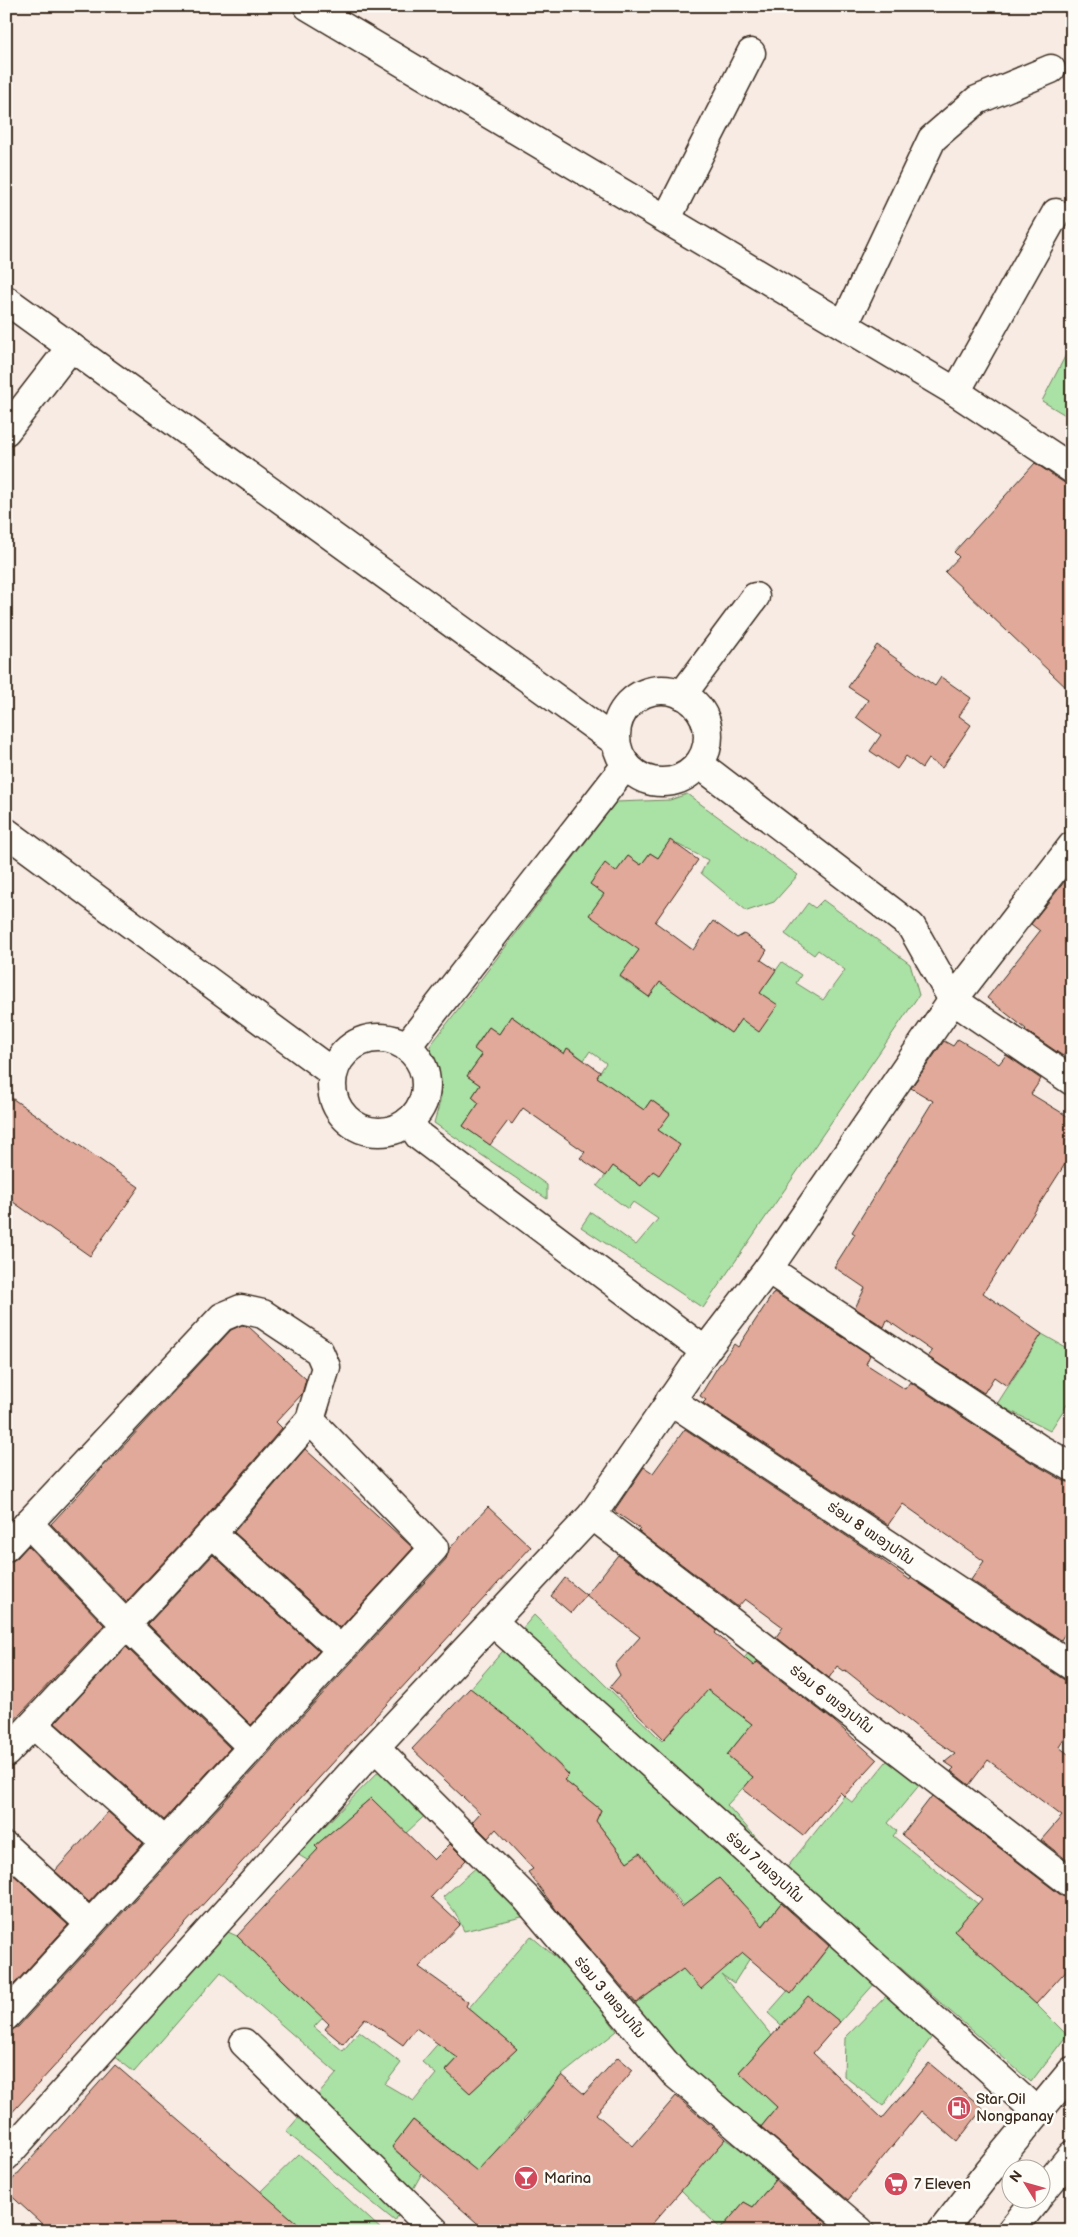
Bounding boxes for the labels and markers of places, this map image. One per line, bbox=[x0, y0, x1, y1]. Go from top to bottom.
place label: Star Oil Nongpanay bbox=[976, 2090, 1054, 2126]
fuel station icon: Star Oil Nongpanay bbox=[946, 2095, 972, 2121]
bar icon: Marina bbox=[513, 2165, 539, 2191]
place label: Marina bbox=[544, 2169, 591, 2188]
supermarket icon: 7 Eleven bbox=[883, 2171, 909, 2197]
place label: 7 Eleven bbox=[914, 2175, 971, 2194]

